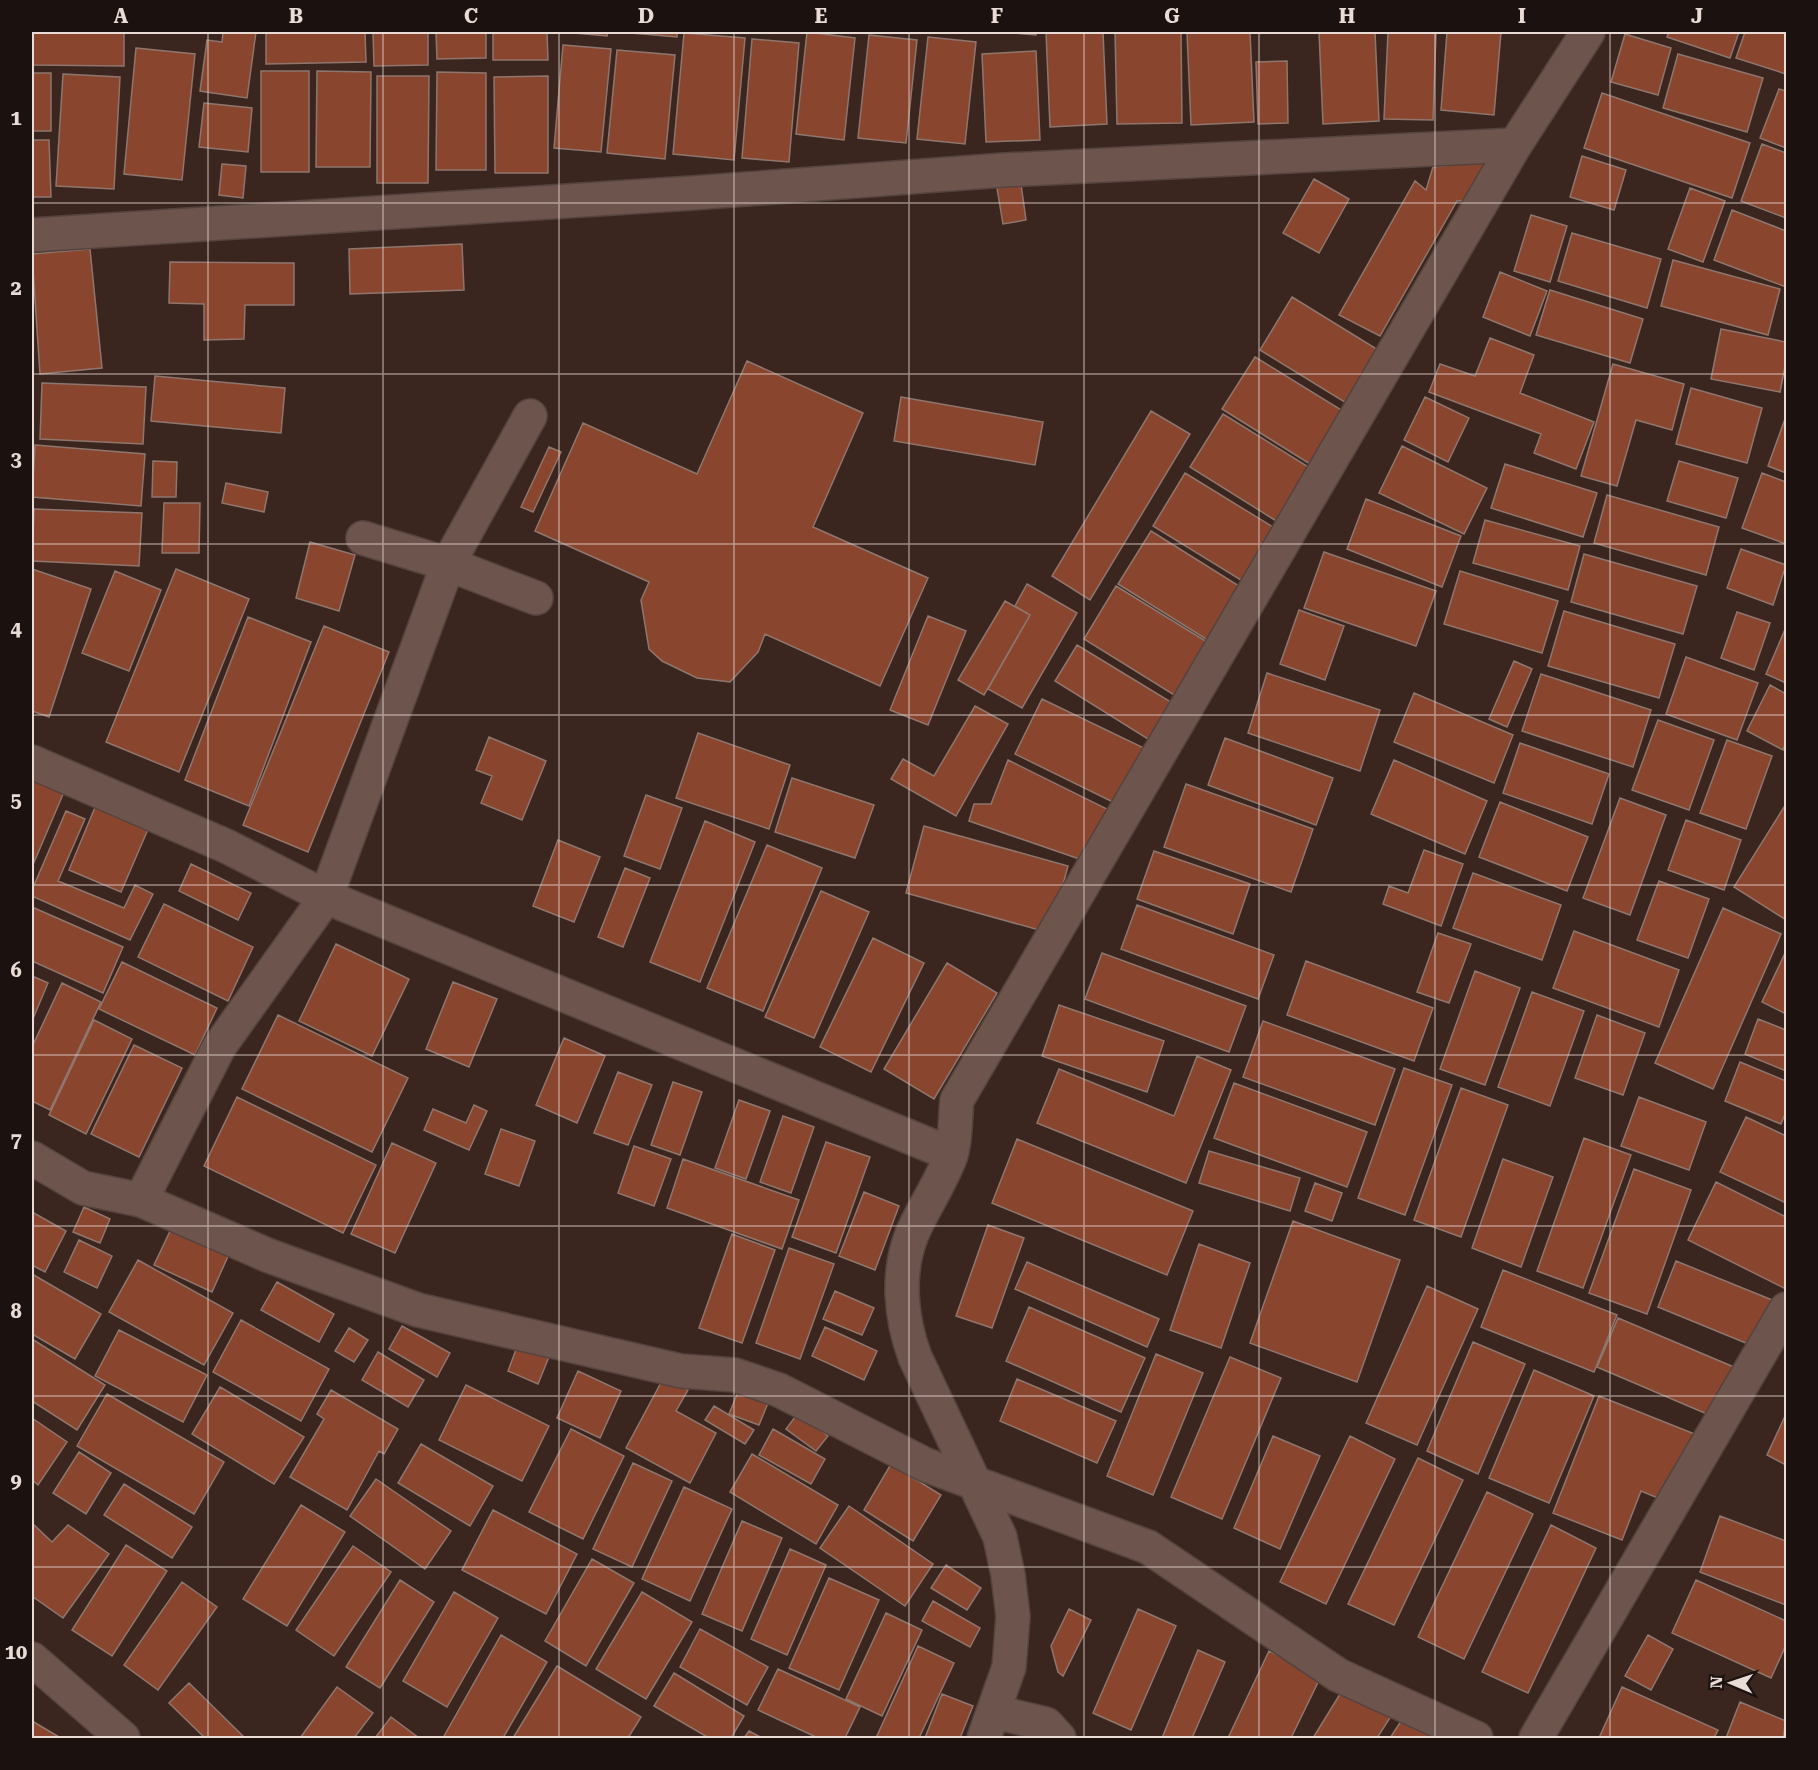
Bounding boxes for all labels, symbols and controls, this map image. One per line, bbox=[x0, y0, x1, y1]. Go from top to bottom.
text: A bbox=[114, 4, 129, 28]
text: B bbox=[289, 4, 303, 28]
text: C bbox=[464, 4, 478, 28]
text: D bbox=[638, 4, 654, 28]
text: E bbox=[815, 4, 828, 28]
text: F bbox=[991, 4, 1003, 28]
text: G bbox=[1164, 4, 1180, 28]
text: H bbox=[1339, 4, 1355, 28]
text: I bbox=[1518, 4, 1526, 28]
text: J bbox=[1691, 4, 1703, 28]
text: 1 bbox=[10, 106, 22, 130]
text: 2 bbox=[10, 276, 22, 300]
text: 3 bbox=[10, 447, 22, 471]
text: 4 bbox=[10, 617, 22, 641]
text: 5 bbox=[10, 788, 22, 812]
text: 6 bbox=[10, 958, 22, 982]
text: 7 bbox=[10, 1128, 22, 1152]
text: 8 bbox=[10, 1299, 22, 1323]
text: 9 bbox=[10, 1469, 22, 1493]
text: 10 bbox=[5, 1640, 27, 1664]
north arrow bbox=[1701, 1653, 1761, 1713]
text: N bbox=[1707, 1676, 1726, 1689]

